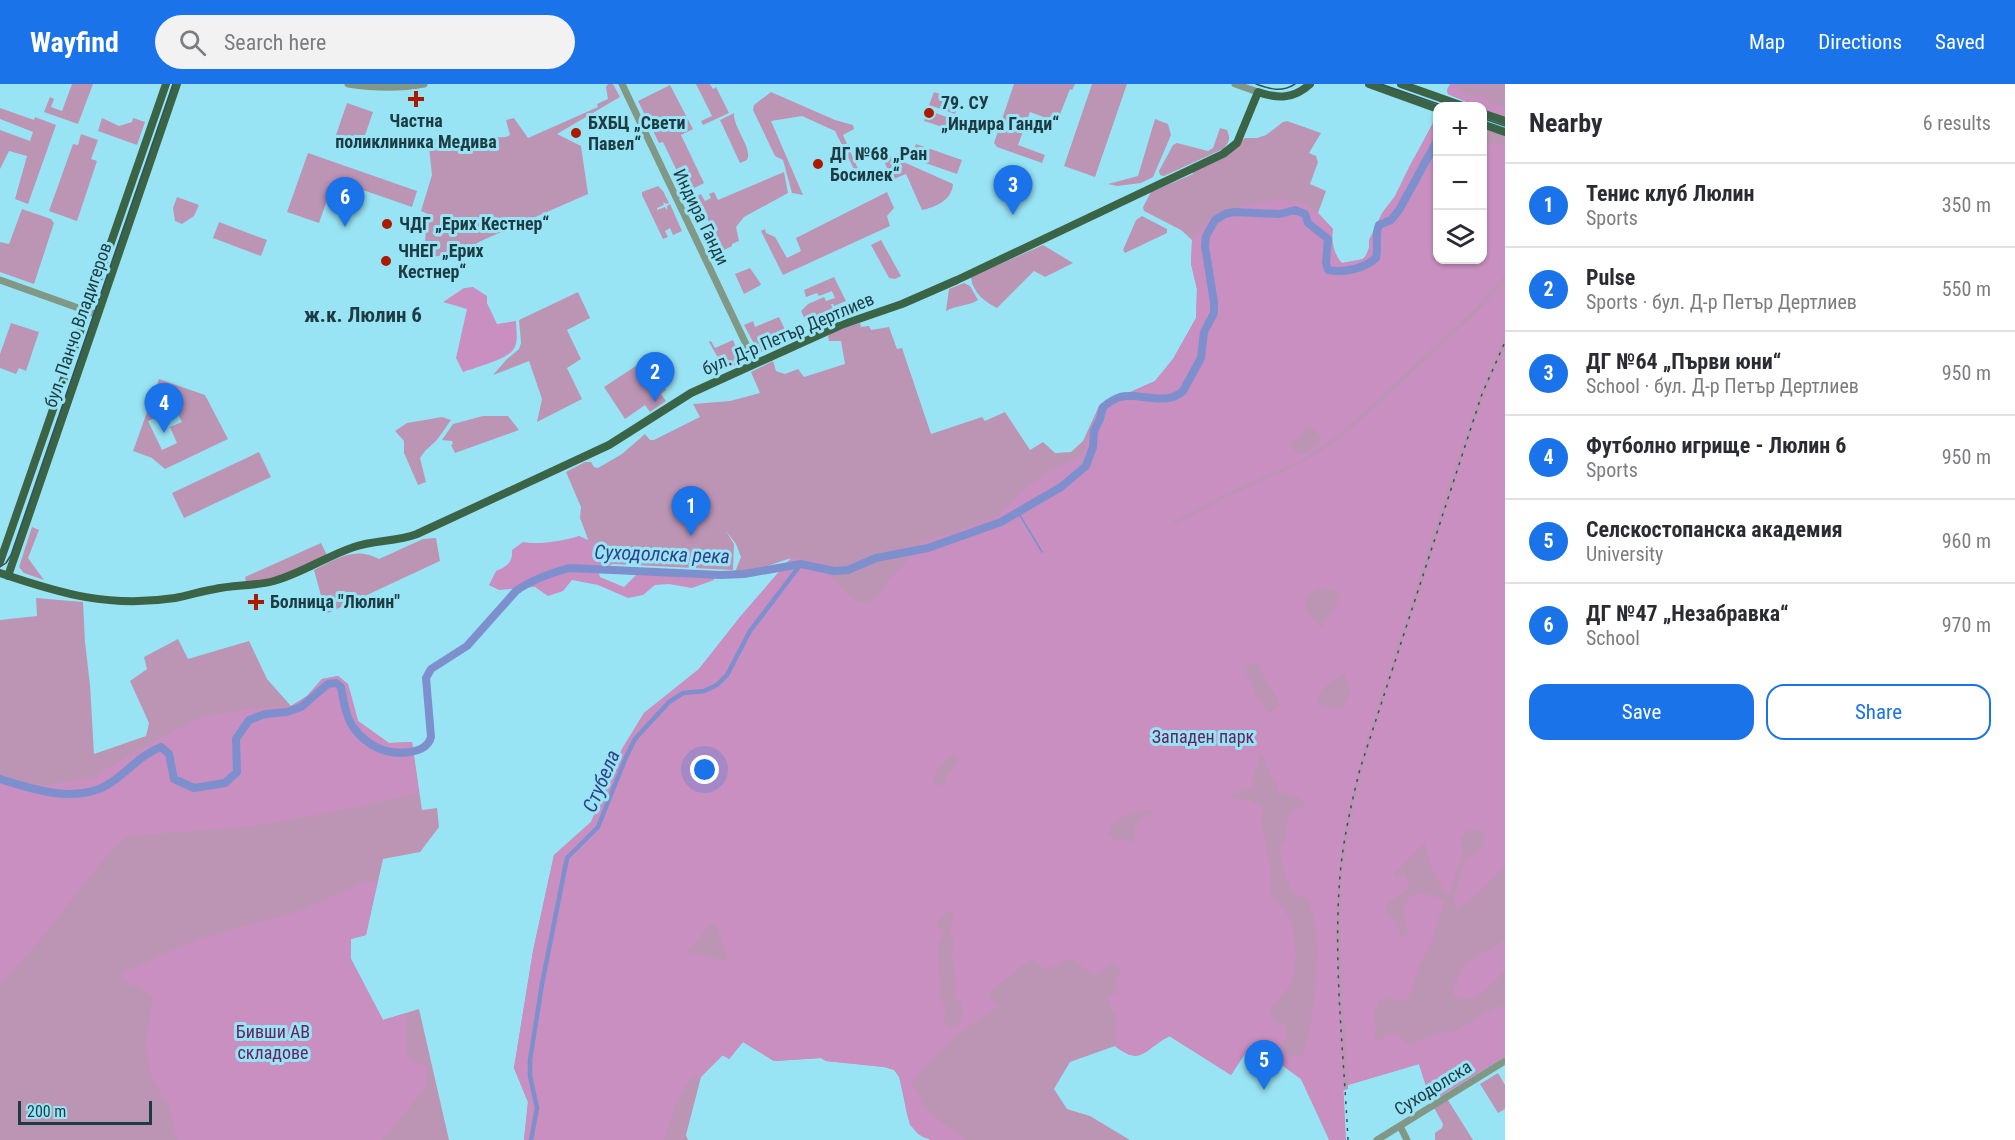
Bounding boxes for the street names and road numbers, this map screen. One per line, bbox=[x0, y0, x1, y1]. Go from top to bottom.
street label: Индира Ганди bbox=[669, 165, 734, 268]
street label: бул. Панчо Владигеров bbox=[39, 240, 116, 410]
street label: бул. Д-р Петър Дертлиев bbox=[699, 288, 877, 379]
street label: Суходолска bbox=[1390, 1056, 1475, 1120]

